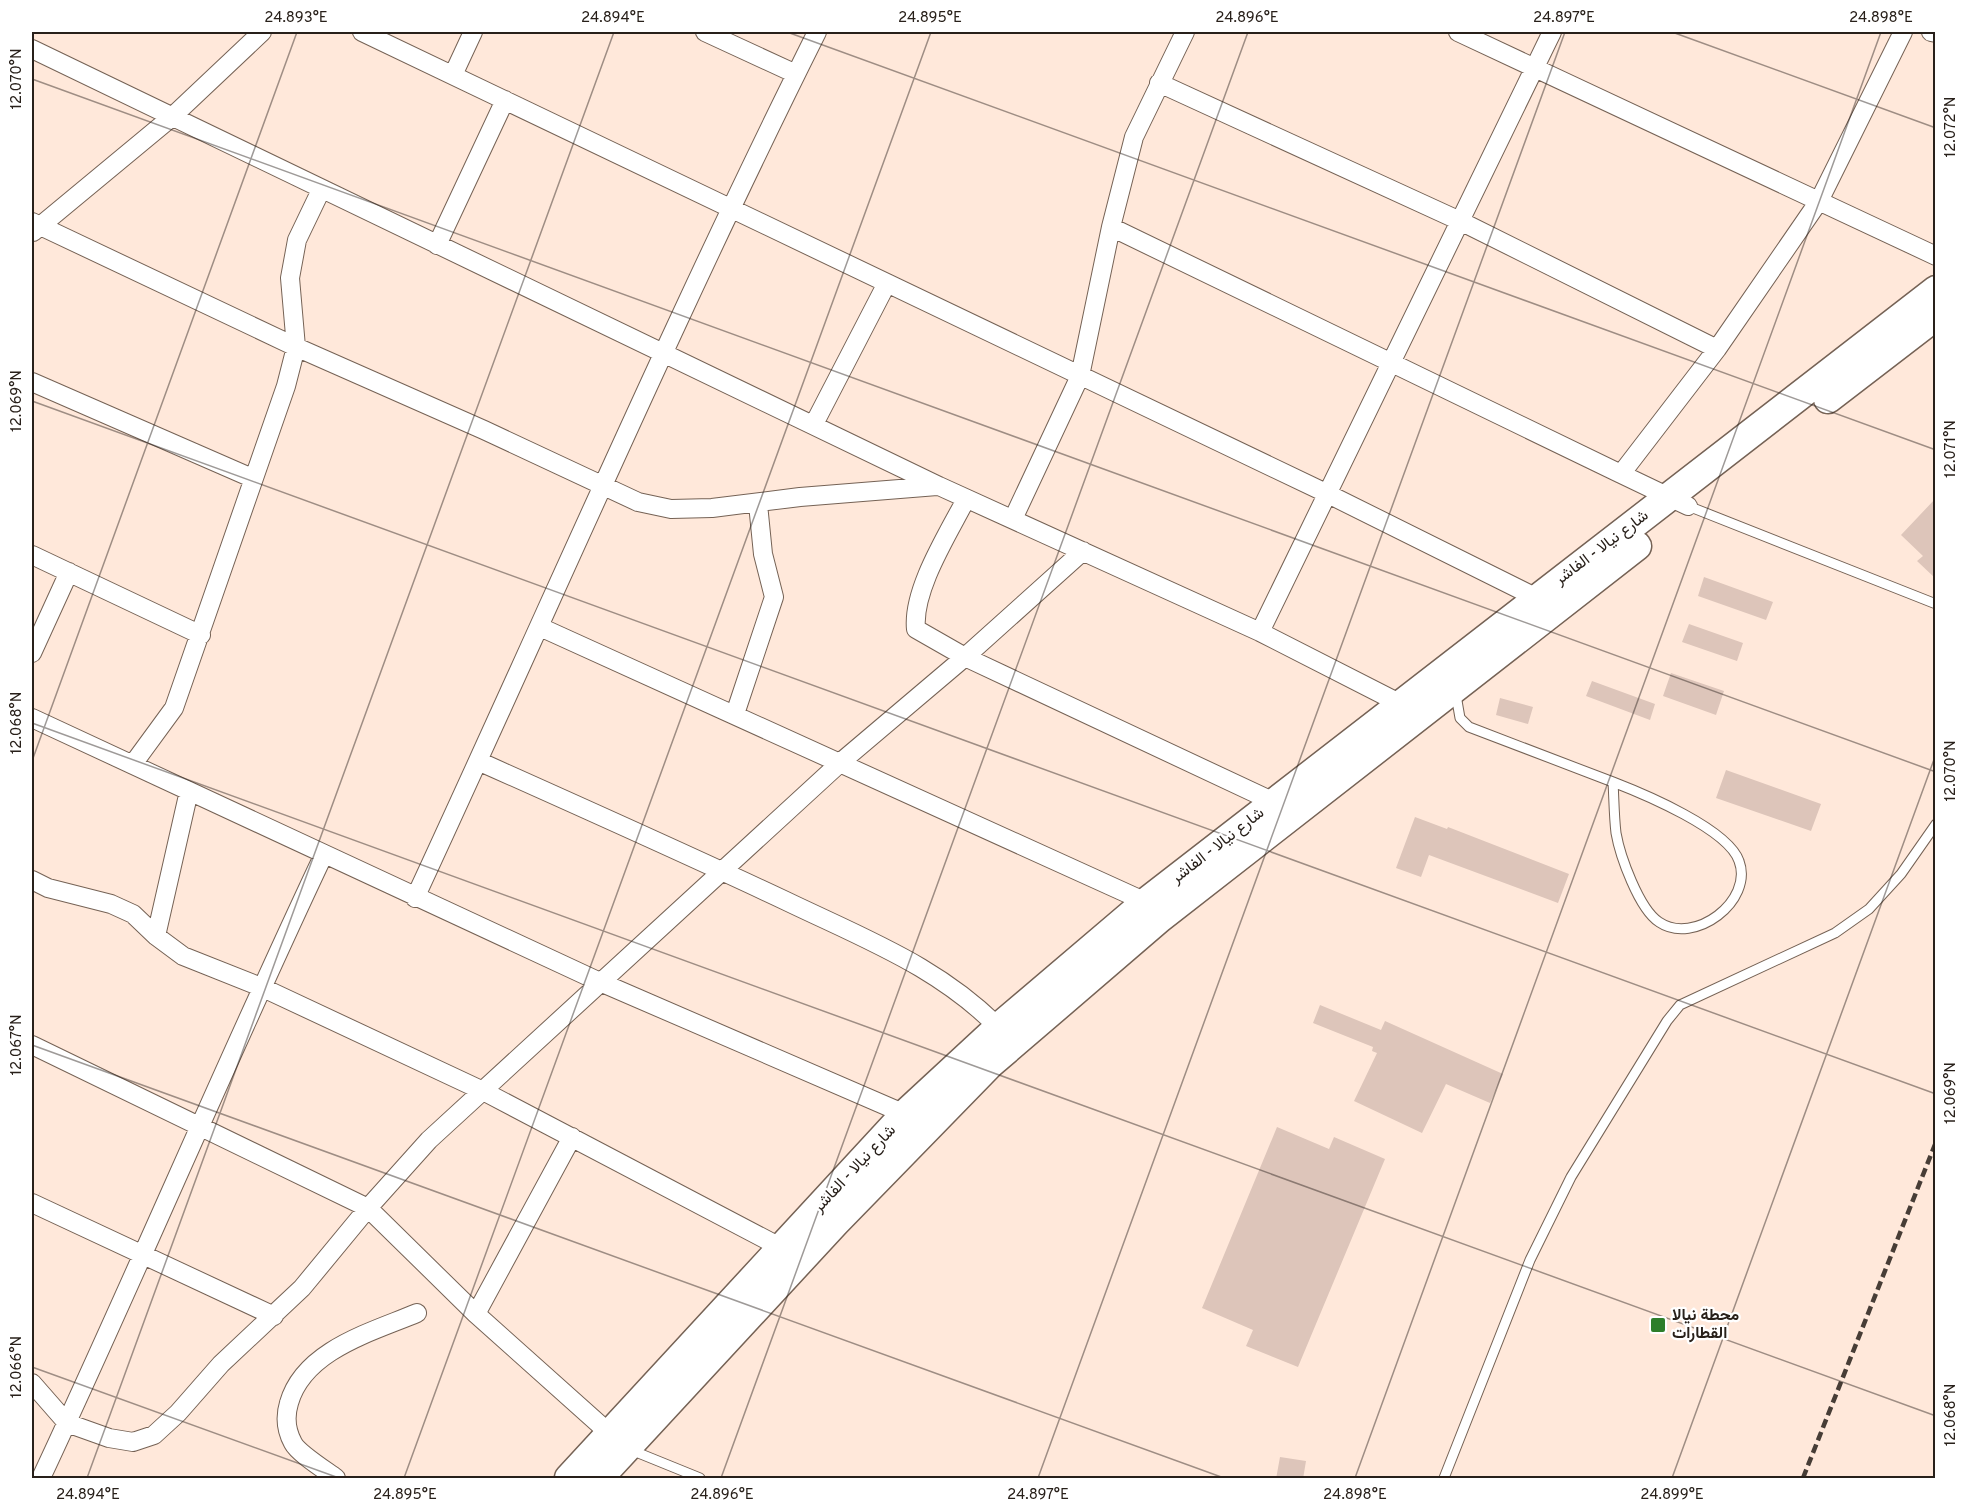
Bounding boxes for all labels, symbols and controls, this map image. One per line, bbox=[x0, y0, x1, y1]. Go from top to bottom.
text: 24.893°E bbox=[264, 9, 328, 28]
text: 24.894°E bbox=[581, 9, 645, 28]
text: 24.895°E bbox=[898, 9, 962, 28]
text: 24.896°E bbox=[1215, 9, 1279, 28]
text: 24.897°E bbox=[1533, 9, 1595, 28]
text: 24.898°E bbox=[1849, 9, 1913, 28]
text: 12.070°N bbox=[8, 48, 27, 110]
text: 12.072°N bbox=[1942, 97, 1961, 157]
text: 12.069°N bbox=[8, 370, 27, 432]
text: 12.071°N bbox=[1942, 420, 1961, 478]
street label: شارع نيالا - الفاشر bbox=[1550, 506, 1653, 591]
text: 12.068°N bbox=[8, 692, 27, 754]
text: 12.070°N bbox=[1942, 740, 1961, 802]
street label: شارع نيالا - الفاشر bbox=[1167, 803, 1269, 889]
text: 12.067°N bbox=[8, 1014, 27, 1076]
text: 12.069°N bbox=[1942, 1062, 1961, 1124]
street label: شارع نيالا - الفاشر bbox=[809, 1121, 901, 1218]
place label: محطة نيالا القطارات bbox=[1672, 1306, 1740, 1344]
marker: محطة نيالا القطارات bbox=[1649, 1316, 1667, 1334]
text: 12.066°N bbox=[8, 1336, 27, 1398]
text: 12.068°N bbox=[1942, 1384, 1961, 1446]
text: 24.894°E bbox=[56, 1486, 120, 1505]
text: 24.895°E bbox=[373, 1486, 437, 1505]
text: 24.896°E bbox=[690, 1486, 754, 1505]
text: 24.897°E bbox=[1007, 1486, 1069, 1505]
text: 24.898°E bbox=[1323, 1486, 1387, 1505]
text: 24.899°E bbox=[1640, 1486, 1704, 1505]

